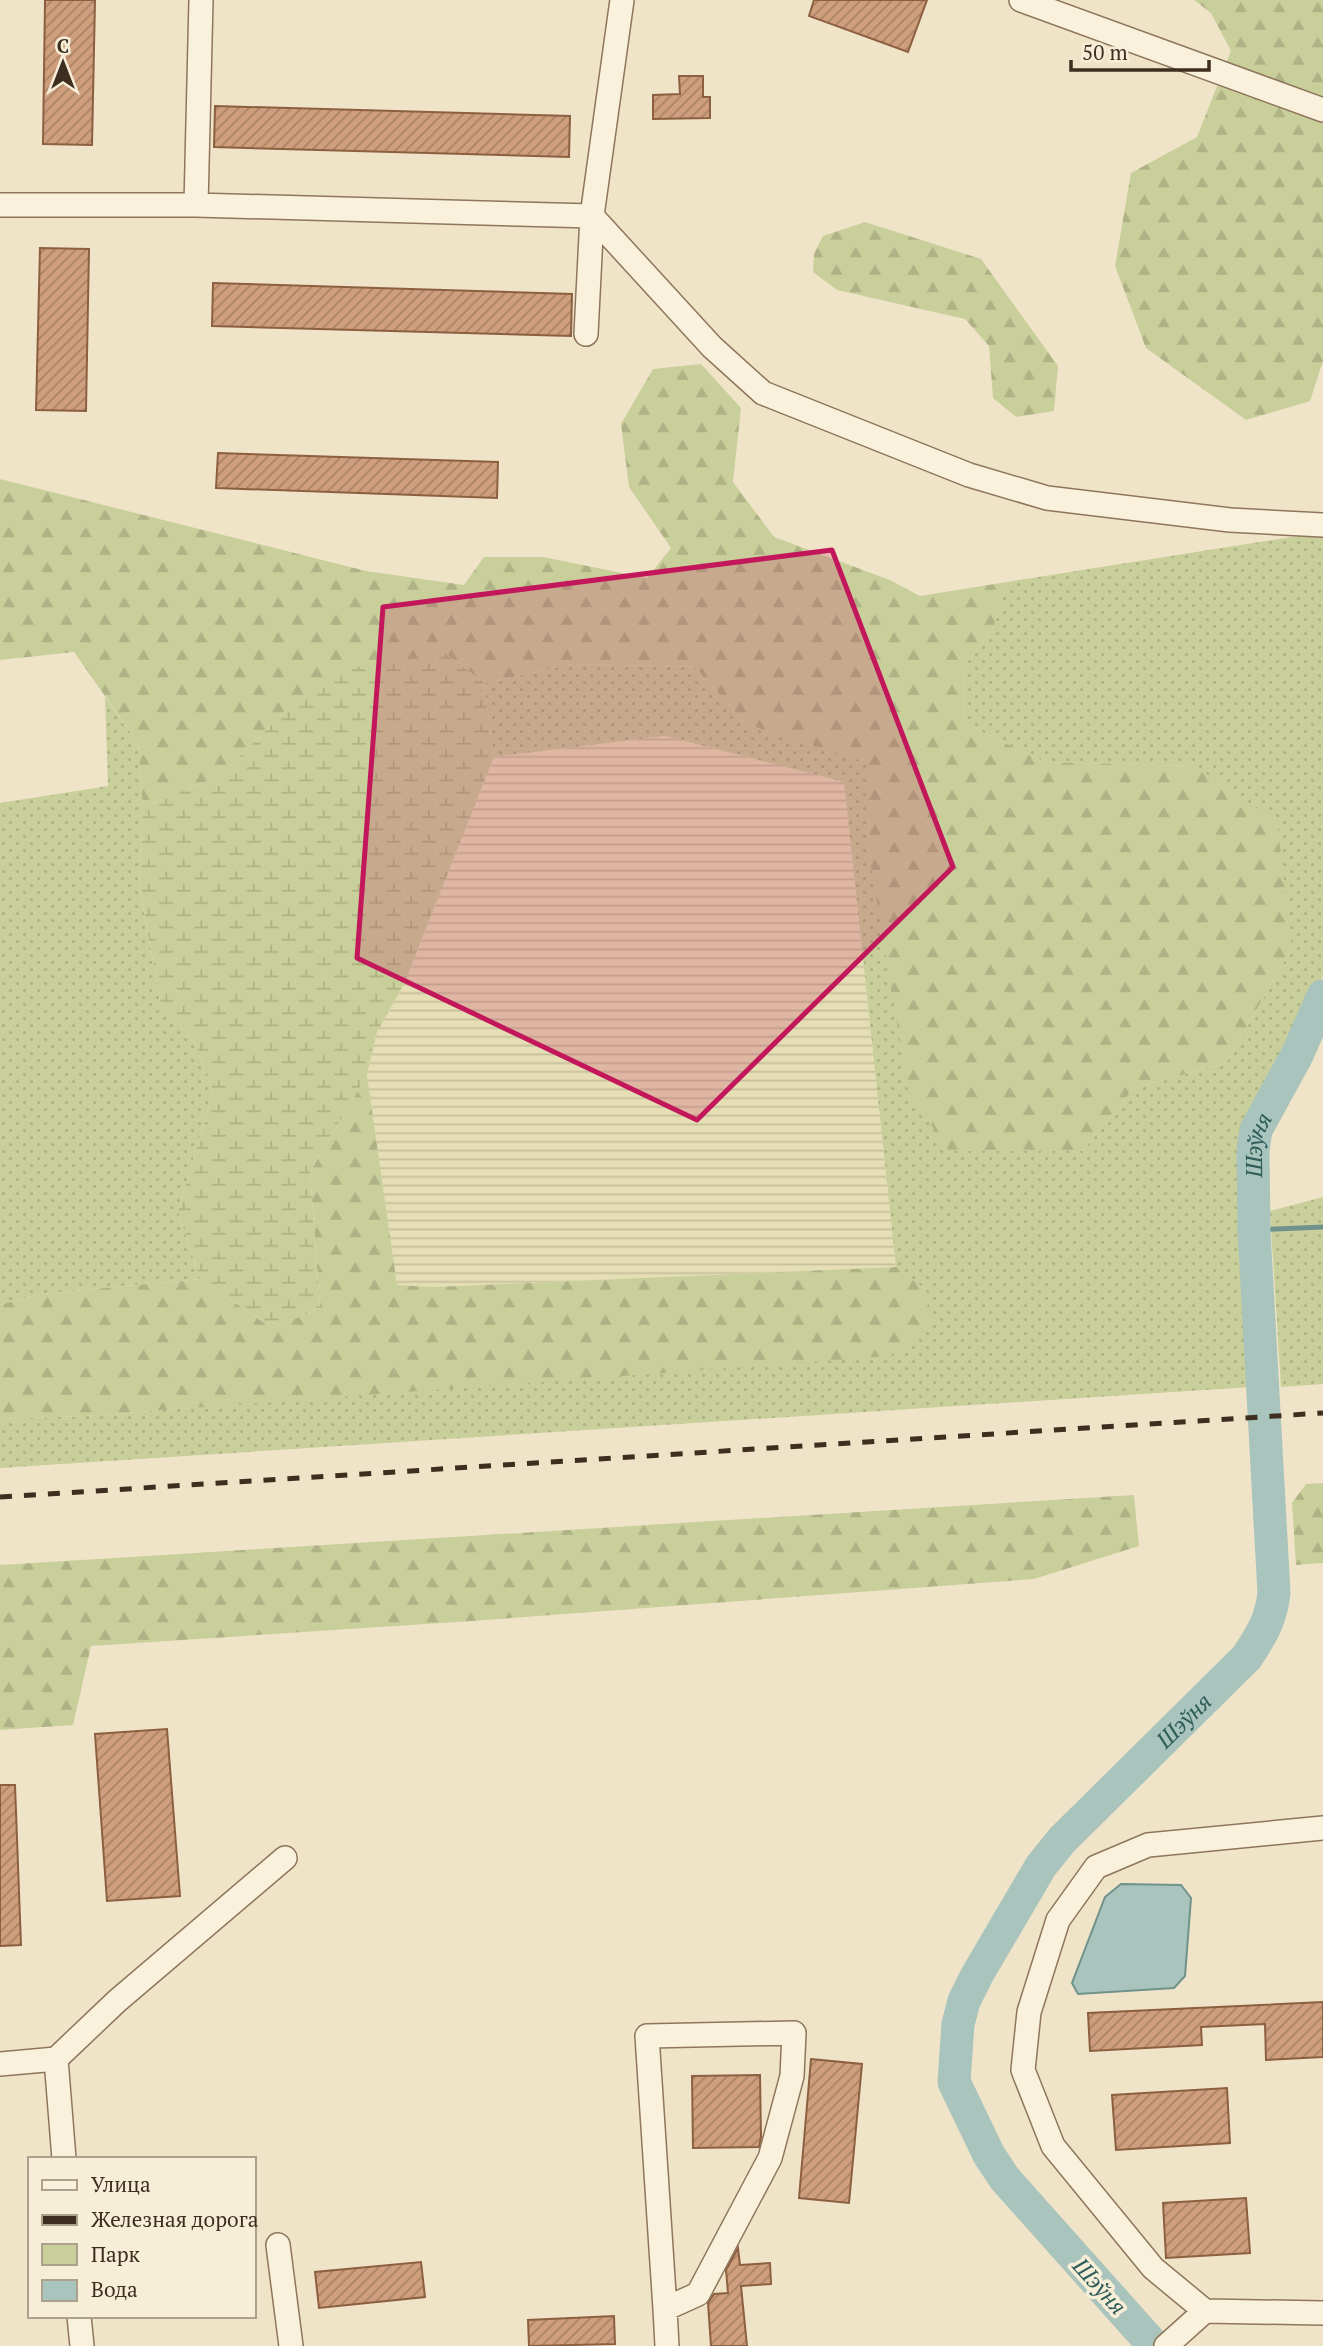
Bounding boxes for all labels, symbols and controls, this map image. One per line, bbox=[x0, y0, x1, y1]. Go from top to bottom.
north arrow bbox=[28, 28, 98, 98]
scale bar bbox=[1071, 28, 1209, 72]
text: С bbox=[57, 33, 69, 58]
text: 50 m bbox=[1082, 38, 1128, 66]
water label: Шэўня bbox=[1237, 1106, 1278, 1179]
water label: Шэўня bbox=[1148, 1686, 1218, 1755]
legend bbox=[28, 2157, 256, 2318]
text: Улица bbox=[91, 2170, 151, 2198]
text: Железная дорога bbox=[91, 2205, 259, 2233]
text: Парк bbox=[91, 2240, 141, 2268]
water label: Шэўня bbox=[1066, 2250, 1134, 2321]
text: Вода bbox=[91, 2275, 138, 2303]

